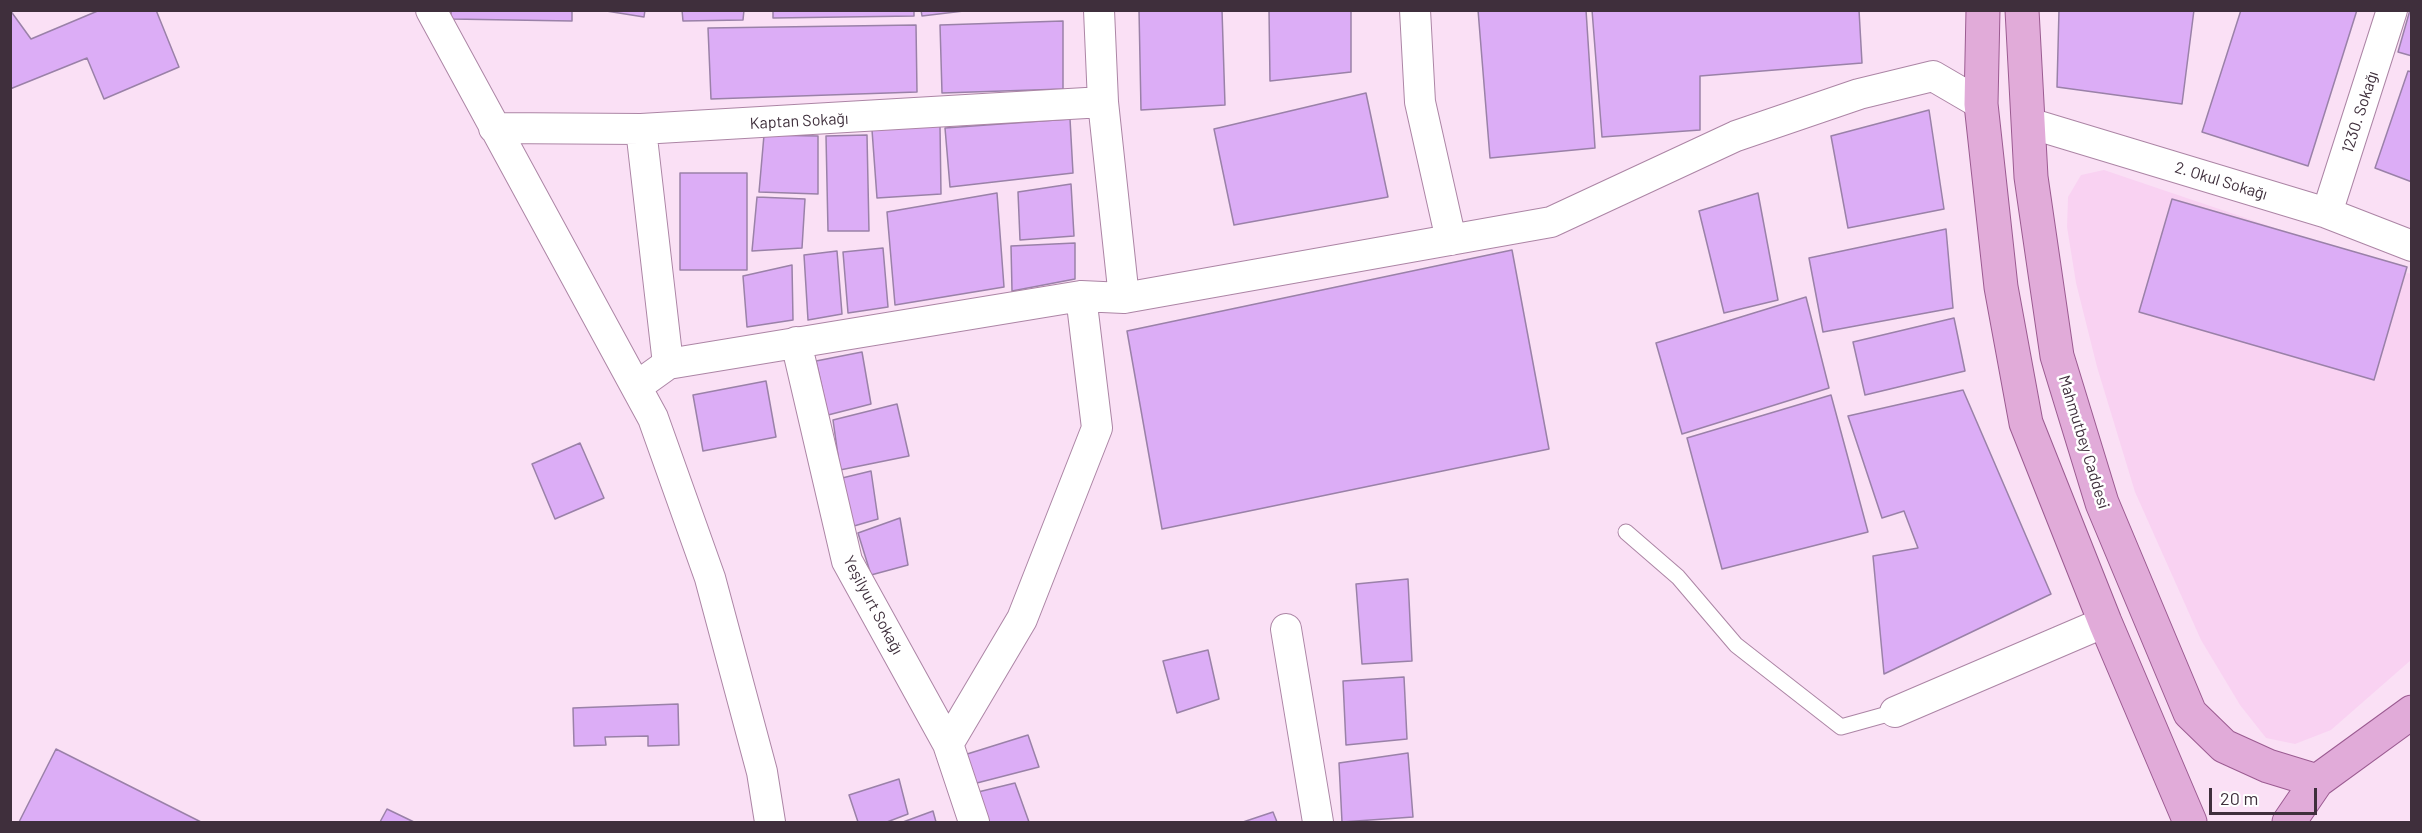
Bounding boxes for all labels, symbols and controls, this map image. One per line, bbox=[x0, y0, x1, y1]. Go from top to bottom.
street label: 1230. Sokağı bbox=[2338, 69, 2382, 155]
street label: Kaptan Sokağı bbox=[749, 109, 849, 133]
street label: 2. Okul Sokağı bbox=[2172, 158, 2270, 204]
street label: Mahmutbey Caddesi bbox=[2055, 373, 2113, 511]
street label: Yeşilyurt Sokağı bbox=[839, 552, 907, 658]
scale bar bbox=[2212, 776, 2320, 814]
text: 20 m bbox=[2220, 787, 2258, 809]

